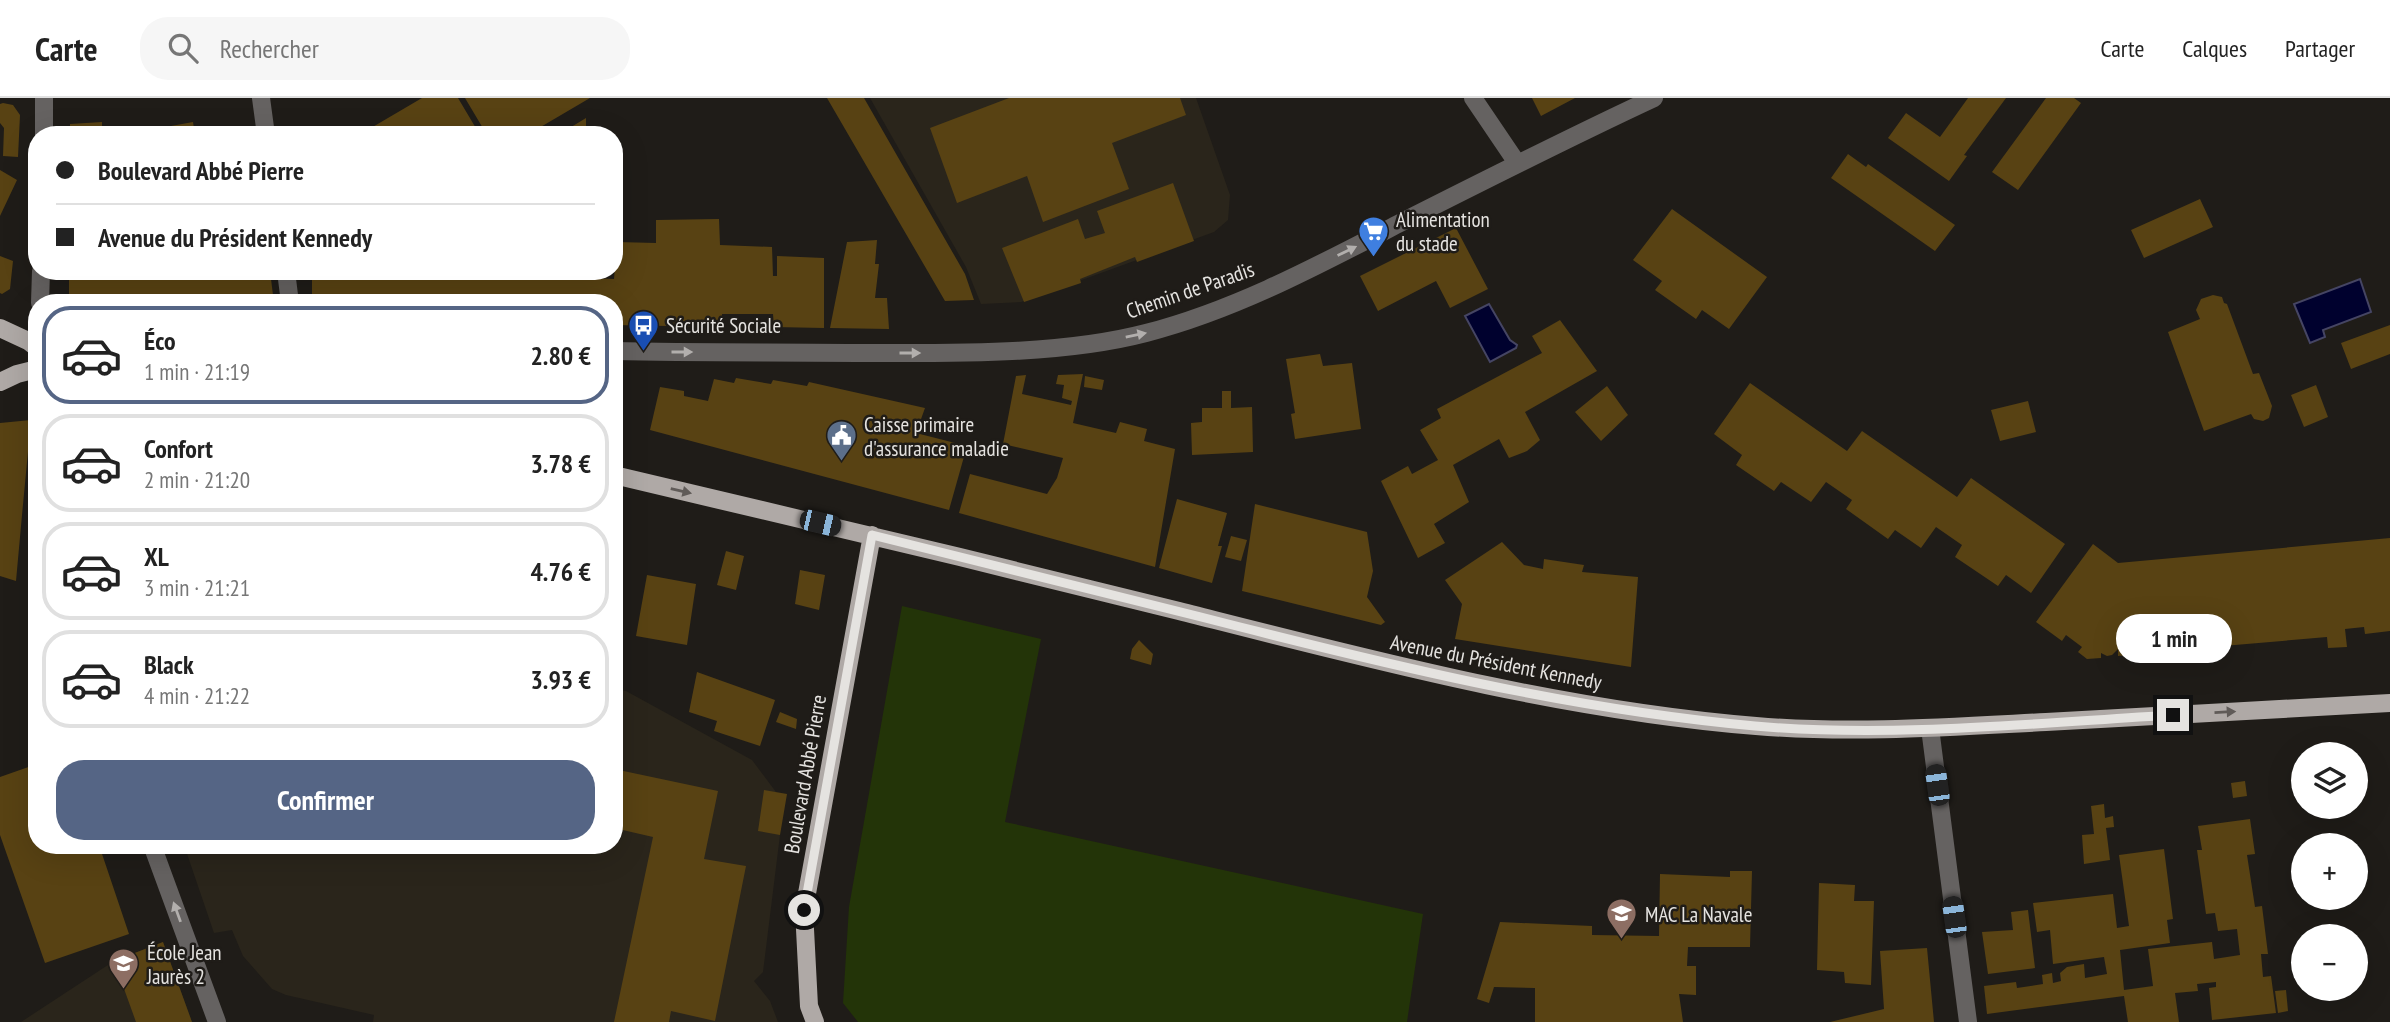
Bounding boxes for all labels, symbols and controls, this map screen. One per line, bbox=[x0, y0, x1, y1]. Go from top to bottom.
search box bbox=[140, 17, 630, 80]
text: Carte bbox=[35, 27, 98, 70]
icon: search bbox=[164, 29, 202, 67]
text: Rechercher bbox=[220, 32, 319, 65]
text: Carte bbox=[2101, 33, 2144, 64]
text: Calques bbox=[2182, 33, 2247, 64]
text: Partager bbox=[2285, 33, 2355, 64]
text: Boulevard Abbé Pierre bbox=[98, 154, 304, 187]
place label: Alimentation du stade bbox=[1396, 206, 1490, 257]
supermarket icon: Alimentation du stade bbox=[1356, 214, 1390, 258]
text: Avenue du Président Kennedy bbox=[98, 221, 372, 254]
one-way arrow bbox=[1337, 245, 1357, 257]
street label: Chemin de Paradis bbox=[1122, 255, 1258, 325]
bus stop icon: Sécurité Sociale bbox=[626, 308, 660, 352]
place label: Sécurité Sociale bbox=[666, 312, 781, 339]
icon: car bbox=[60, 324, 123, 387]
text: Éco bbox=[144, 324, 176, 357]
one-way arrow bbox=[1125, 329, 1147, 340]
text: 2.80 € bbox=[530, 339, 591, 372]
one-way arrow bbox=[672, 346, 694, 358]
one-way arrow bbox=[899, 347, 921, 359]
text: 1 min · 21:19 bbox=[144, 357, 250, 386]
place label: Caisse primaire d'assurance maladie bbox=[864, 411, 1009, 462]
public building icon: Caisse primaire d'assurance maladie bbox=[824, 419, 858, 463]
icon: car bbox=[60, 432, 123, 495]
text: Confort bbox=[144, 432, 213, 465]
text: 3.78 € bbox=[530, 447, 591, 480]
text: 2 min · 21:20 bbox=[144, 465, 250, 494]
one-way arrow bbox=[670, 485, 692, 496]
car bbox=[798, 508, 843, 538]
icon: car bbox=[60, 540, 123, 603]
text: XL bbox=[144, 540, 169, 573]
text: 4.76 € bbox=[530, 555, 591, 588]
text: 3 min · 21:21 bbox=[144, 573, 250, 602]
callout: 1 min bbox=[2115, 614, 2231, 662]
text: 1 min bbox=[2151, 624, 2197, 653]
street label: Avenue du Président Kennedy bbox=[1388, 628, 1604, 696]
icon: car bbox=[60, 648, 123, 711]
text: Black bbox=[144, 648, 194, 681]
text: 3.93 € bbox=[530, 663, 591, 696]
text: 4 min · 21:22 bbox=[144, 681, 250, 710]
street label: Boulevard Abbé Pierre bbox=[778, 693, 832, 855]
route end bbox=[2157, 699, 2189, 731]
one-way arrow bbox=[2214, 706, 2236, 717]
map controls bbox=[2291, 742, 2368, 1001]
button: layers bbox=[2291, 742, 2368, 819]
button: Confirmer bbox=[56, 760, 595, 840]
car bbox=[1924, 763, 1951, 807]
button: + bbox=[2291, 833, 2368, 910]
route start bbox=[788, 894, 820, 926]
car bbox=[1941, 895, 1968, 939]
school or university icon: MAC La Navale bbox=[1605, 897, 1639, 941]
place label: MAC La Navale bbox=[1645, 901, 1752, 928]
one-way arrow bbox=[171, 902, 182, 923]
button: − bbox=[2291, 924, 2368, 1001]
place label: École Jean Jaurès 2 bbox=[146, 939, 222, 990]
school or university icon: École Jean Jaurès 2 bbox=[107, 947, 141, 991]

